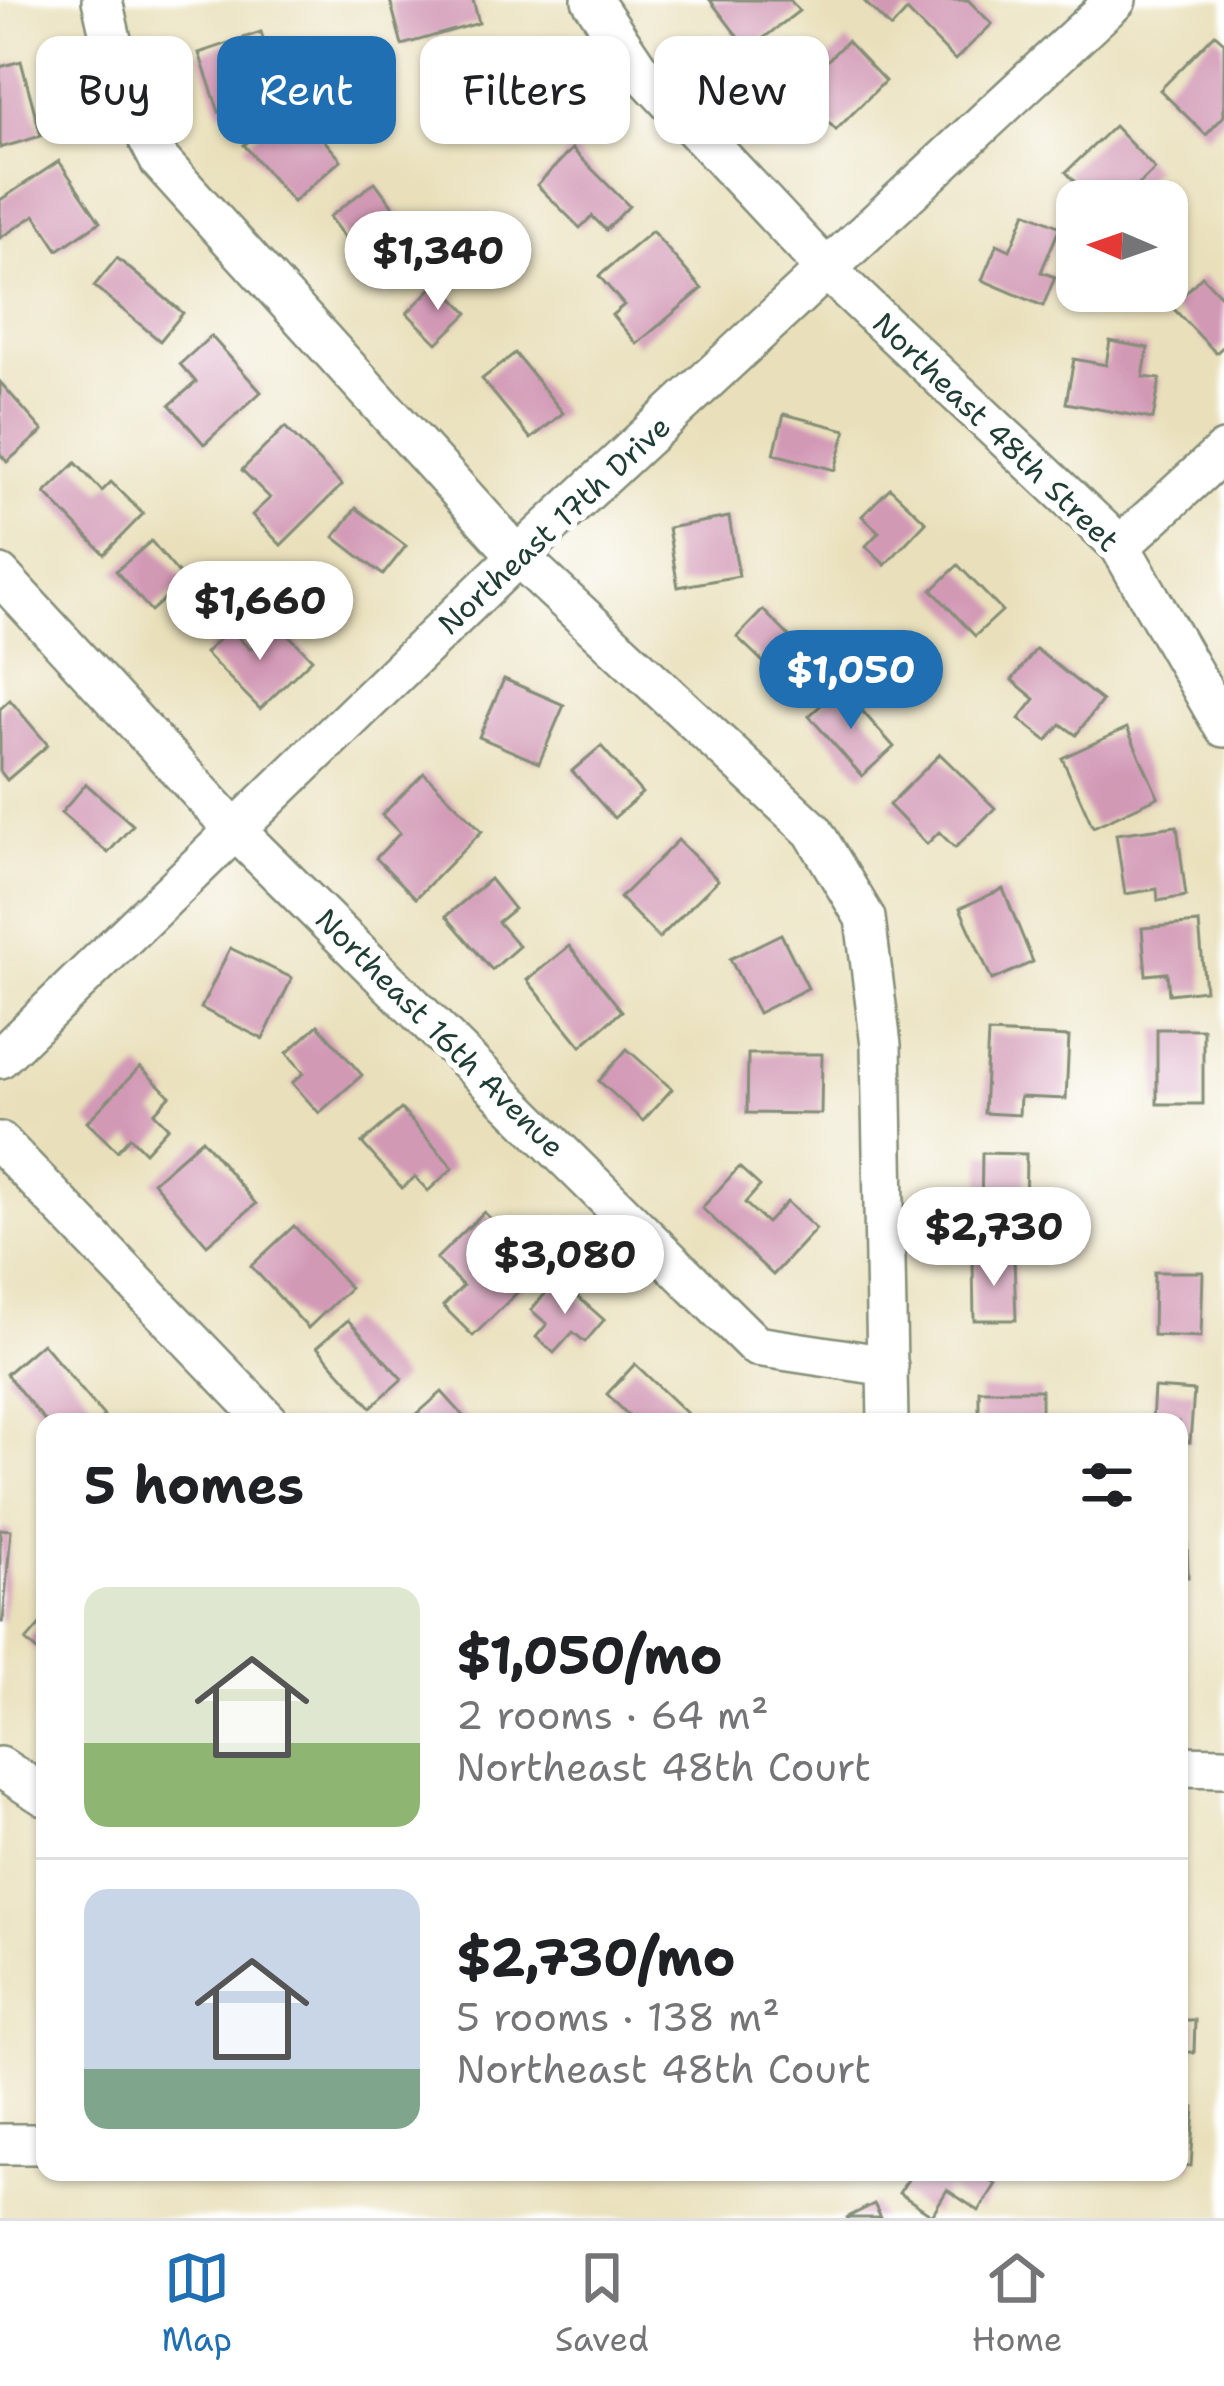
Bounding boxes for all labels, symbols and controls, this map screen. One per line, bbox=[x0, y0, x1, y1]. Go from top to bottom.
chip: Buy bbox=[36, 36, 193, 144]
chip: Rent bbox=[217, 36, 396, 144]
chip: Filters bbox=[420, 36, 630, 144]
chip: New bbox=[654, 36, 829, 144]
north arrow bbox=[1056, 180, 1188, 312]
map controls bbox=[1056, 180, 1188, 312]
pin: $1,340 bbox=[340, 211, 536, 313]
text: $1,340 bbox=[371, 224, 505, 276]
street label: Northeast 48th Street bbox=[864, 303, 1128, 561]
street label: Northeast 17th Drive bbox=[429, 406, 679, 644]
pin: $1,660 bbox=[162, 561, 358, 663]
text: $1,660 bbox=[193, 574, 327, 626]
pin: $1,050 bbox=[753, 630, 949, 732]
text: $1,050 bbox=[786, 643, 916, 695]
street label: Northeast 16th Avenue bbox=[306, 899, 574, 1167]
pin: $2,730 bbox=[896, 1187, 1092, 1289]
text: $2,730 bbox=[924, 1200, 1064, 1252]
pin: $3,080 bbox=[467, 1215, 663, 1317]
text: $3,080 bbox=[493, 1228, 637, 1280]
text: 5 homes bbox=[84, 1451, 304, 1519]
icon: filters bbox=[1074, 1452, 1140, 1518]
text: $1,050/mo bbox=[456, 1621, 723, 1689]
icon: home bbox=[180, 1635, 324, 1779]
text: 2 rooms · 64 m² bbox=[456, 1689, 769, 1741]
text: Northeast 48th Court bbox=[456, 1741, 871, 1793]
text: $2,730/mo bbox=[456, 1923, 736, 1991]
icon: home bbox=[180, 1937, 324, 2081]
text: 5 rooms · 138 m² bbox=[456, 1991, 780, 2043]
text: Northeast 48th Court bbox=[456, 2043, 871, 2095]
tab: Map bbox=[161, 2245, 232, 2362]
tab: Saved bbox=[555, 2245, 649, 2362]
tab: Home bbox=[972, 2245, 1062, 2362]

